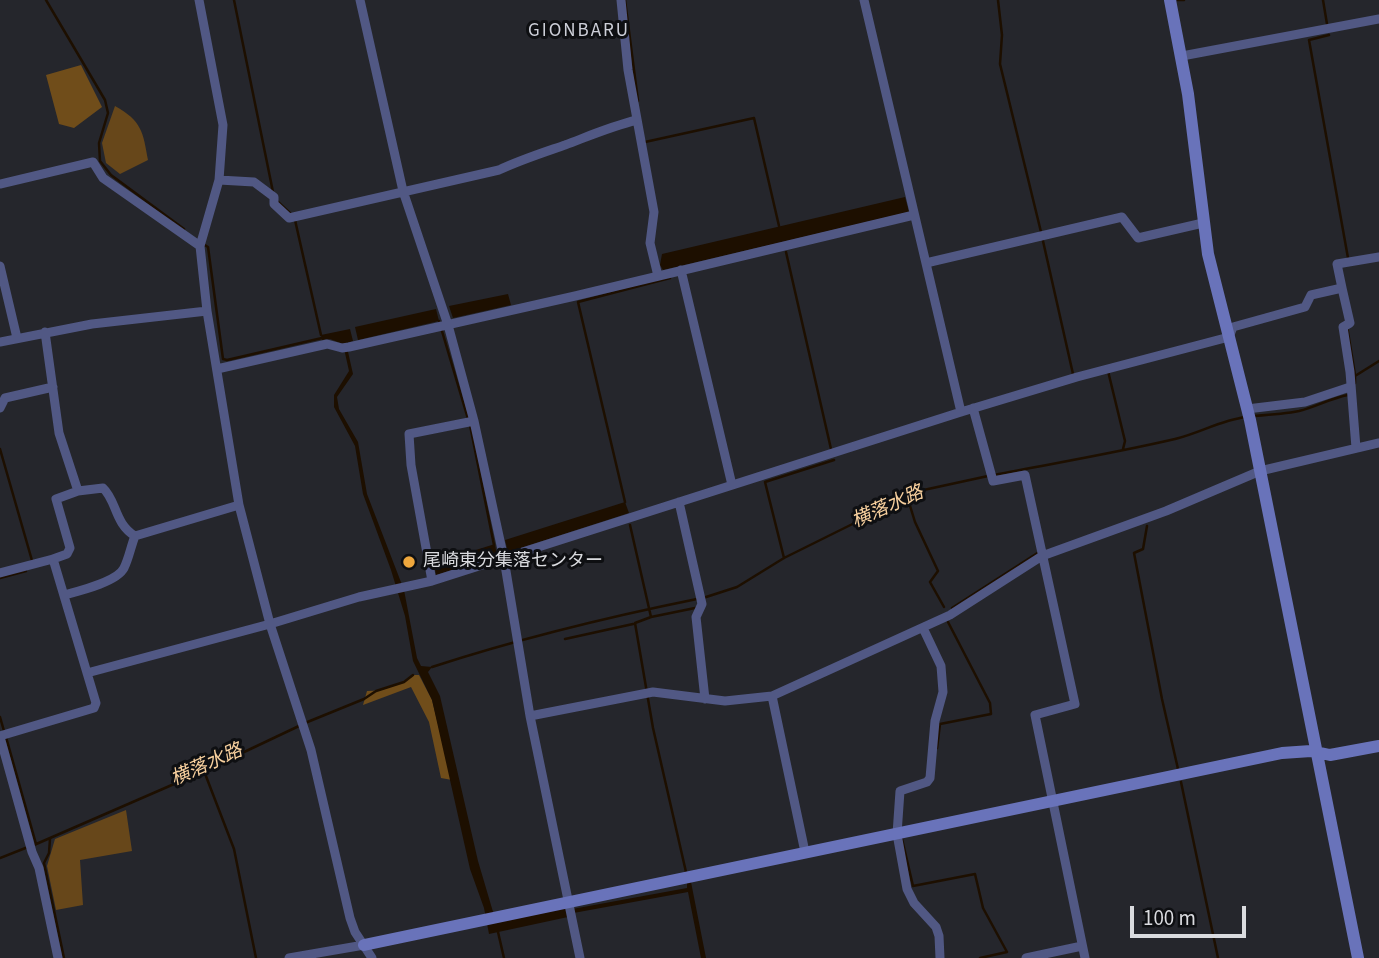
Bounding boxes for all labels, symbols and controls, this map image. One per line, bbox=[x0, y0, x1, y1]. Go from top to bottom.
district label: GIONBARU bbox=[529, 21, 629, 43]
water label: 横落水路 bbox=[849, 482, 927, 534]
place label: 尾崎東分集落センター bbox=[423, 551, 603, 573]
marker: 尾崎東分集落センター bbox=[401, 554, 417, 570]
water label: 横落水路 bbox=[168, 740, 246, 792]
scale bar bbox=[1134, 892, 1250, 936]
text: 100 m bbox=[1143, 903, 1196, 933]

